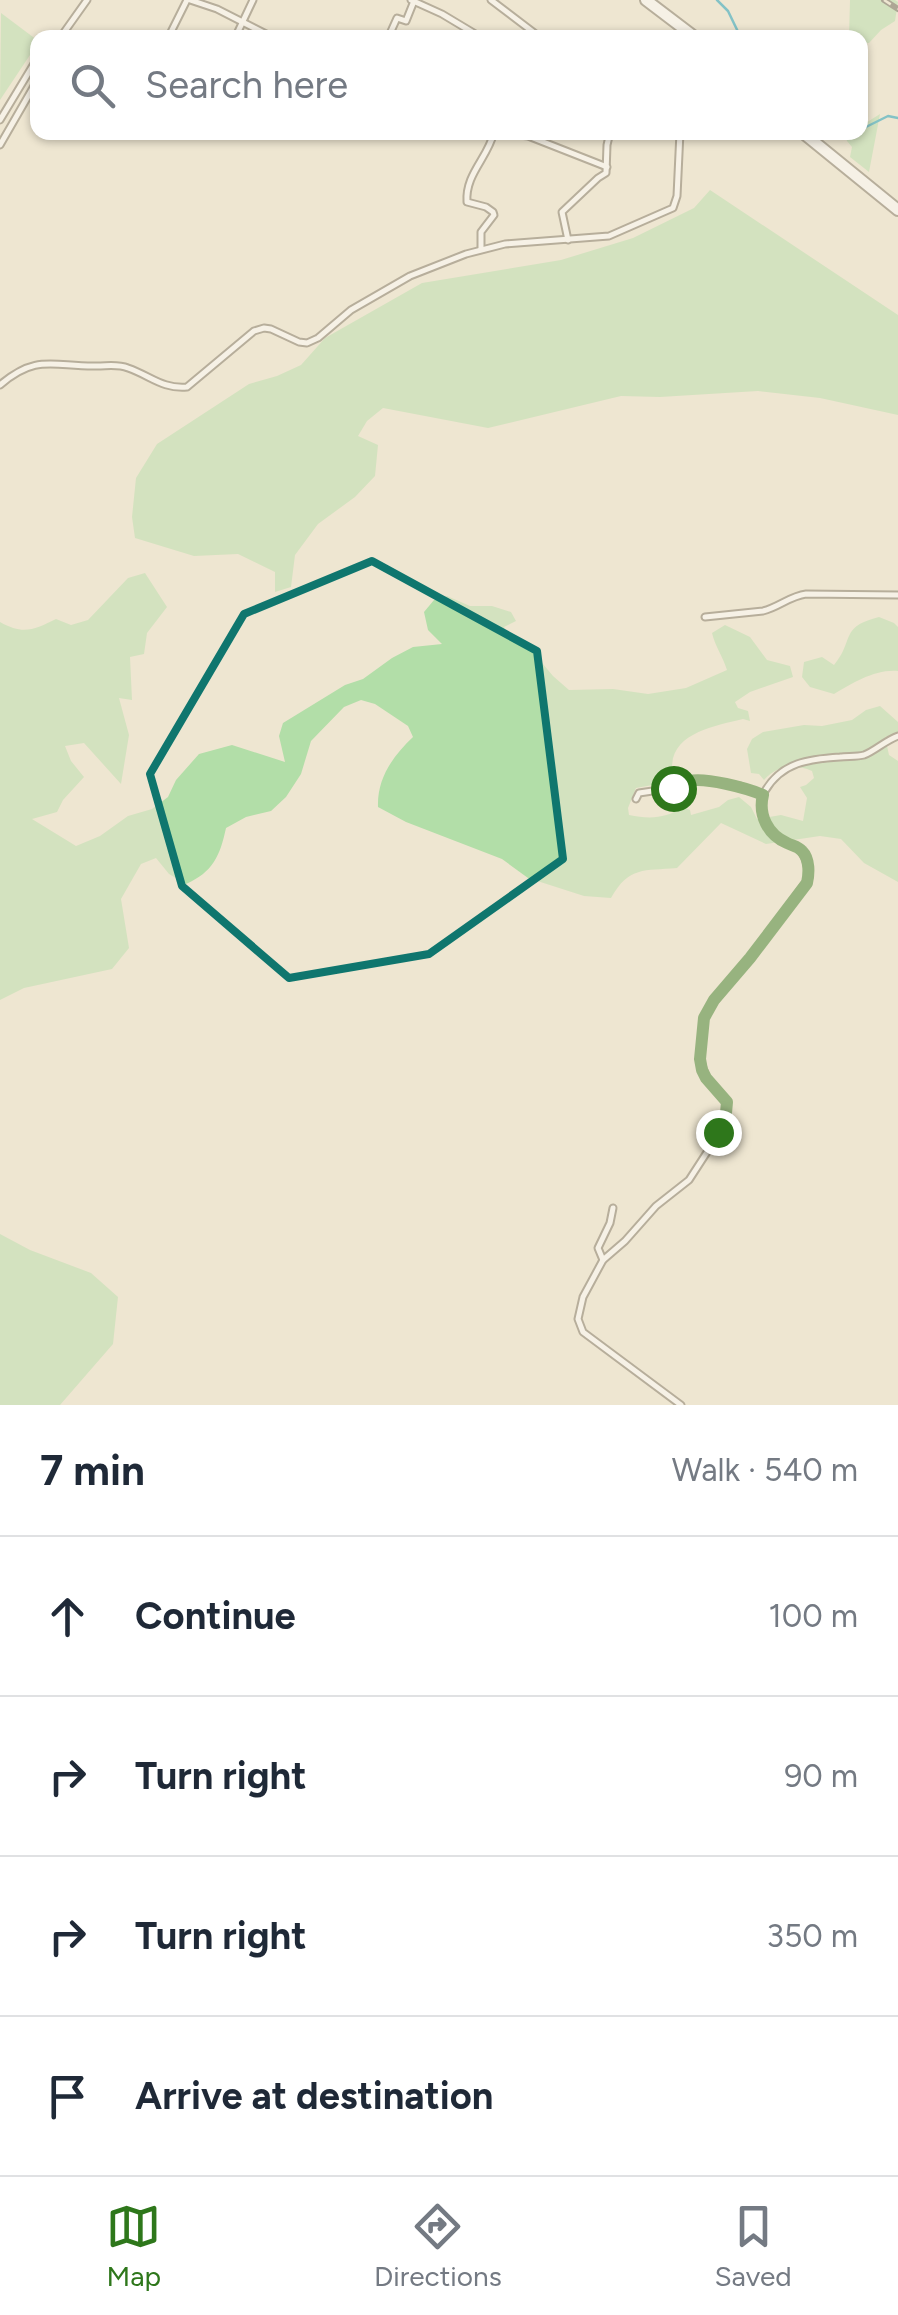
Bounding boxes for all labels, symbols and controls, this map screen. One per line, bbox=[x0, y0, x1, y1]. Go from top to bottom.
search box bbox=[30, 30, 868, 140]
icon: search bbox=[65, 58, 120, 113]
text: Search here bbox=[145, 62, 348, 108]
route start bbox=[651, 766, 697, 812]
route end bbox=[696, 1110, 742, 1156]
text: 7 min bbox=[40, 1445, 145, 1496]
text: Walk · 540 m bbox=[672, 1451, 858, 1489]
icon: ahead bbox=[40, 1589, 95, 1644]
text: Continue bbox=[135, 1593, 296, 1639]
text: 100 m bbox=[769, 1597, 858, 1635]
icon: right bbox=[40, 1749, 95, 1804]
text: Turn right bbox=[135, 1753, 307, 1799]
text: 90 m bbox=[784, 1757, 858, 1795]
icon: right bbox=[40, 1909, 95, 1964]
text: Turn right bbox=[135, 1913, 307, 1959]
text: 350 m bbox=[767, 1917, 858, 1955]
icon: arrive bbox=[40, 2069, 95, 2124]
text: Arrive at destination bbox=[135, 2073, 493, 2119]
tab: Map bbox=[106, 2199, 161, 2293]
tab: Directions bbox=[374, 2199, 502, 2293]
tab: Saved bbox=[714, 2199, 792, 2293]

